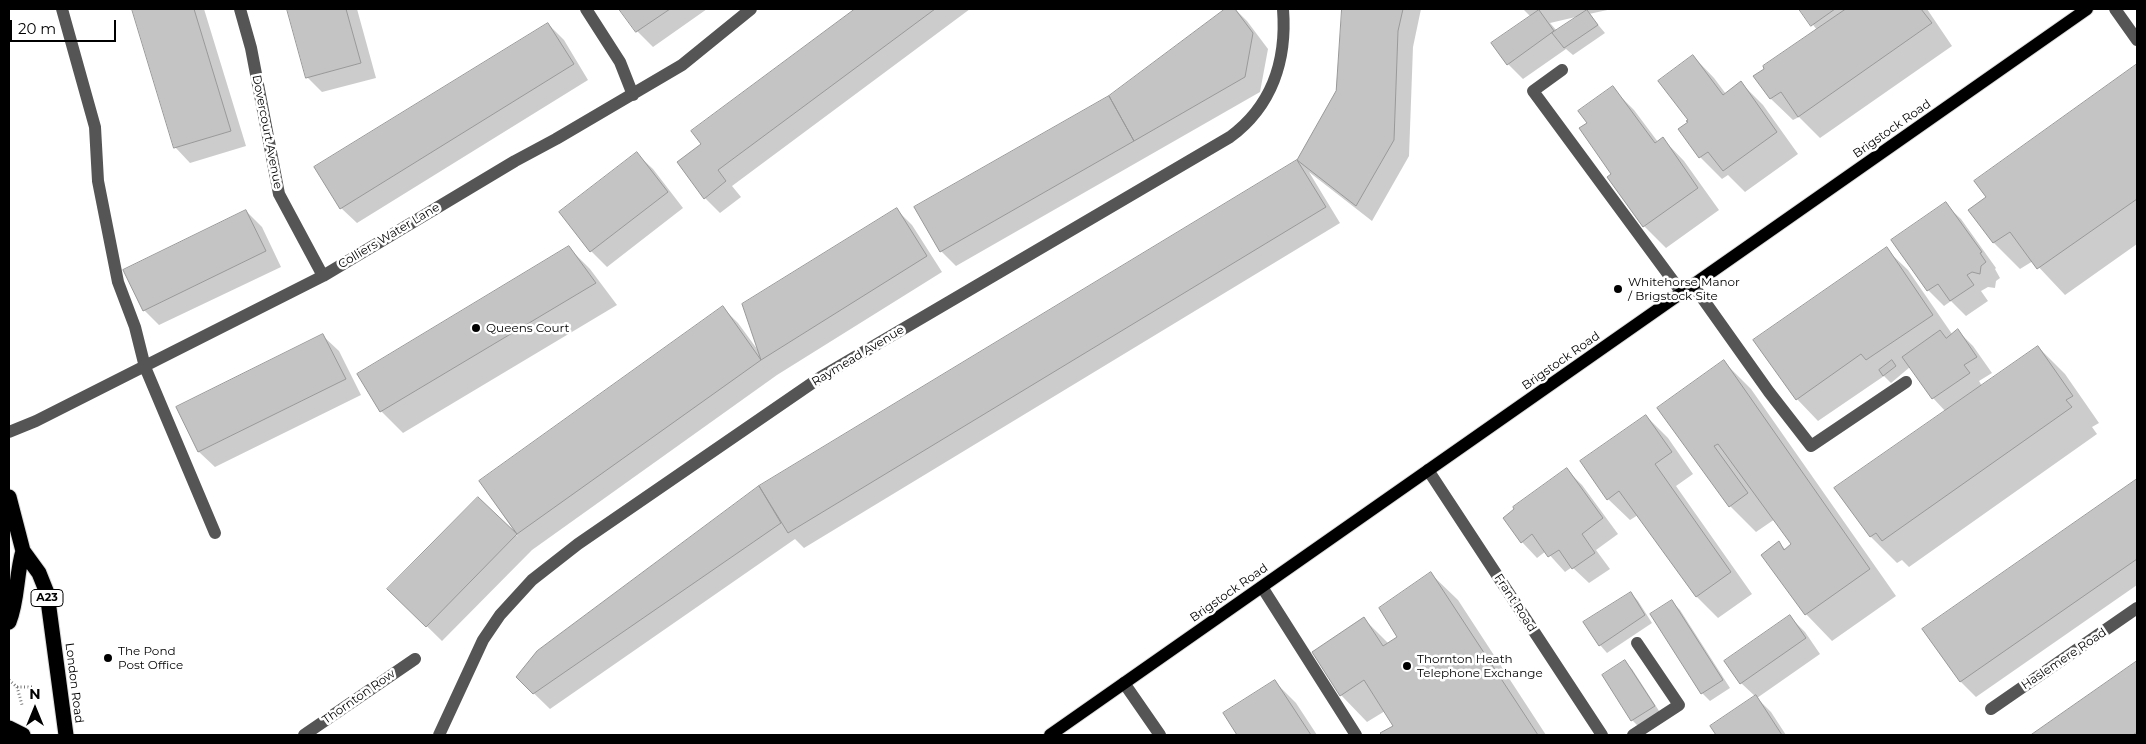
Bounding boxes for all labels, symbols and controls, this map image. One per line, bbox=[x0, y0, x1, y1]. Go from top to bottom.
scale bar bbox=[12, 10, 119, 42]
text: 20 m bbox=[18, 19, 56, 38]
street label: Dovercourt Avenue bbox=[249, 74, 285, 190]
street label: Brigstock Road bbox=[1850, 97, 1934, 161]
street label: Colliers Water Lane bbox=[336, 200, 442, 272]
place label: Whitehorse Manor / Brigstock Site bbox=[1628, 275, 1740, 303]
marker: Whitehorse Manor / Brigstock Site bbox=[1612, 283, 1624, 295]
place label: Queens Court bbox=[486, 321, 569, 335]
marker: Queens Court bbox=[470, 322, 482, 334]
street label: Raymead Avenue bbox=[809, 323, 907, 389]
street label: Brigstock Road bbox=[1519, 329, 1603, 393]
street label: Brigstock Road bbox=[1187, 561, 1271, 625]
street label: Frant Road bbox=[1491, 571, 1539, 635]
road number: A23 bbox=[31, 590, 63, 606]
street label: Haslemere Road bbox=[2019, 625, 2109, 693]
street label: London Road bbox=[62, 642, 86, 724]
place label: The Pond Post Office bbox=[118, 644, 183, 672]
marker: The Pond Post Office bbox=[102, 652, 114, 664]
place label: Thornton Heath Telephone Exchange bbox=[1417, 652, 1543, 680]
marker: Thornton Heath Telephone Exchange bbox=[1401, 660, 1413, 672]
street label: Thornton Row bbox=[320, 667, 398, 727]
north arrow bbox=[10, 684, 60, 734]
text: N bbox=[29, 685, 41, 703]

